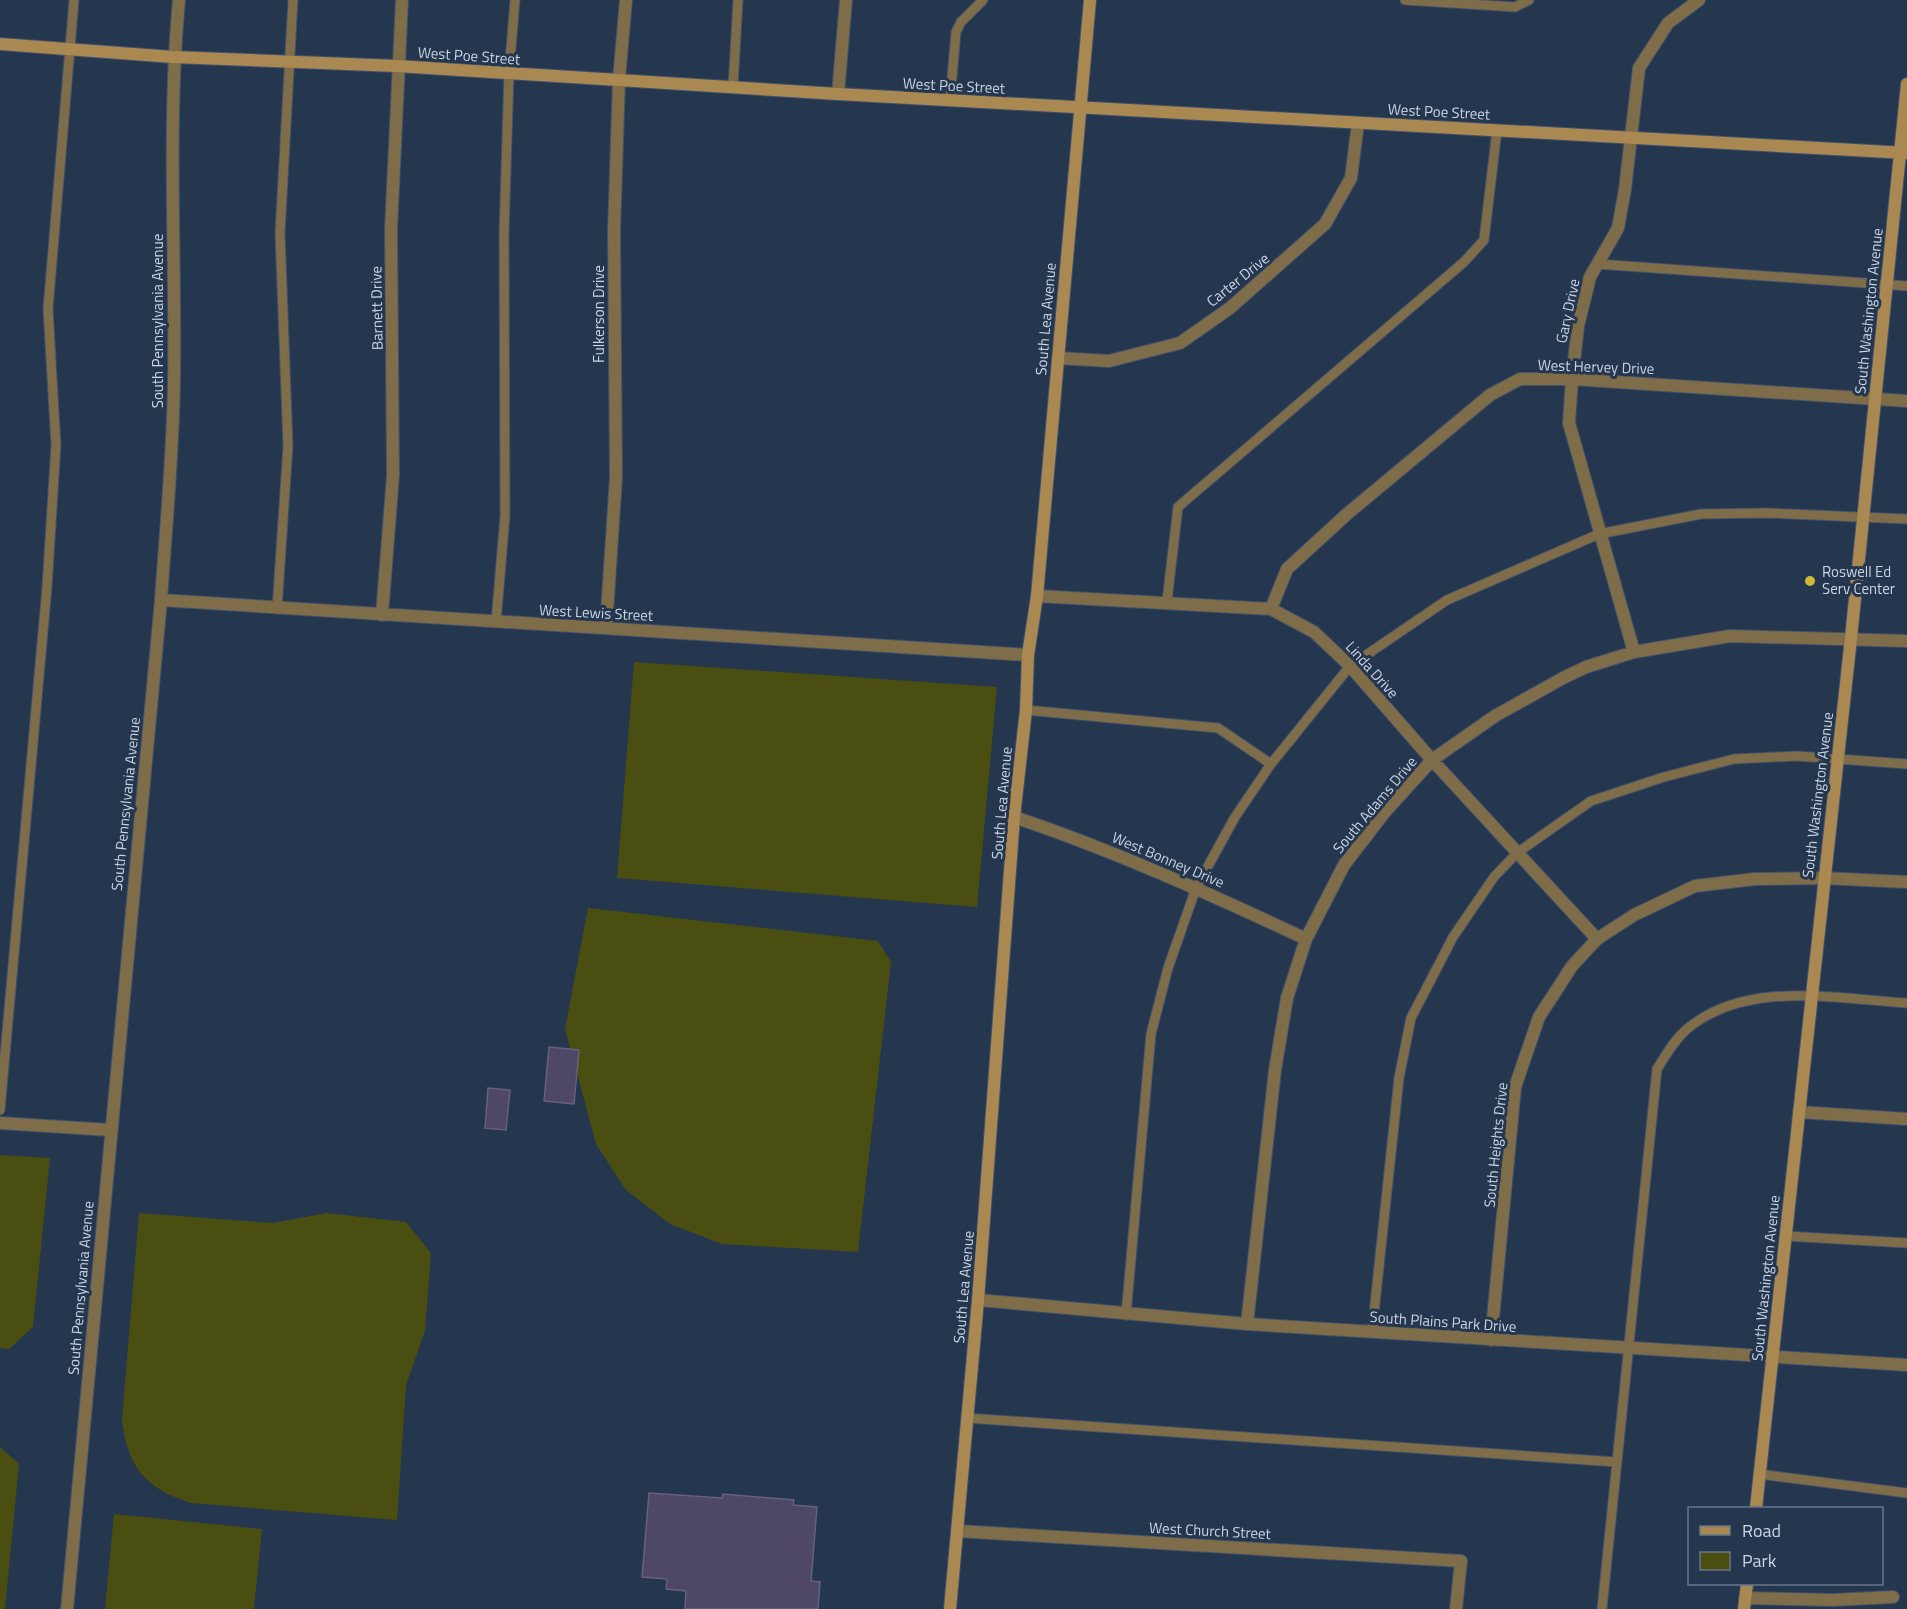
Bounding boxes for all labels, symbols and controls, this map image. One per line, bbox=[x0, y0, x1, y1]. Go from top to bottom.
street label: West Poe Street bbox=[417, 40, 522, 71]
street label: West Poe Street bbox=[902, 71, 1006, 100]
street label: West Poe Street bbox=[1387, 97, 1491, 126]
street label: South Washington Avenue bbox=[1848, 227, 1889, 395]
street label: South Pennsylvania Avenue bbox=[146, 234, 169, 408]
street label: Carter Drive bbox=[1201, 247, 1274, 312]
street label: South Lea Avenue bbox=[1029, 262, 1062, 376]
street label: Fulkerson Drive bbox=[587, 265, 610, 363]
street label: Barnett Drive bbox=[364, 266, 389, 350]
street label: Gary Drive bbox=[1549, 277, 1586, 345]
street label: West Hervey Drive bbox=[1537, 353, 1655, 380]
place label: Roswell Ed Serv Center bbox=[1822, 560, 1895, 600]
marker: Roswell Ed Serv Center bbox=[1803, 574, 1817, 588]
street label: West Lewis Street bbox=[538, 598, 654, 627]
street label: Linda Drive bbox=[1340, 636, 1404, 703]
street label: South Washington Avenue bbox=[1796, 711, 1839, 879]
street label: South Pennsylvania Avenue bbox=[105, 716, 146, 892]
street label: South Lea Avenue bbox=[985, 746, 1018, 860]
street label: South Adams Drive bbox=[1327, 751, 1422, 858]
street label: West Bonney Drive bbox=[1108, 825, 1228, 894]
street label: South Heights Drive bbox=[1478, 1081, 1514, 1209]
street label: South Washington Avenue bbox=[1745, 1194, 1786, 1362]
street label: South Pennsylvania Avenue bbox=[61, 1200, 100, 1376]
street label: South Lea Avenue bbox=[947, 1230, 980, 1344]
street label: South Plains Park Drive bbox=[1369, 1305, 1517, 1338]
legend bbox=[1688, 1507, 1883, 1585]
street label: West Church Street bbox=[1149, 1516, 1272, 1545]
text: Road bbox=[1742, 1517, 1781, 1544]
text: Park bbox=[1742, 1547, 1777, 1574]

